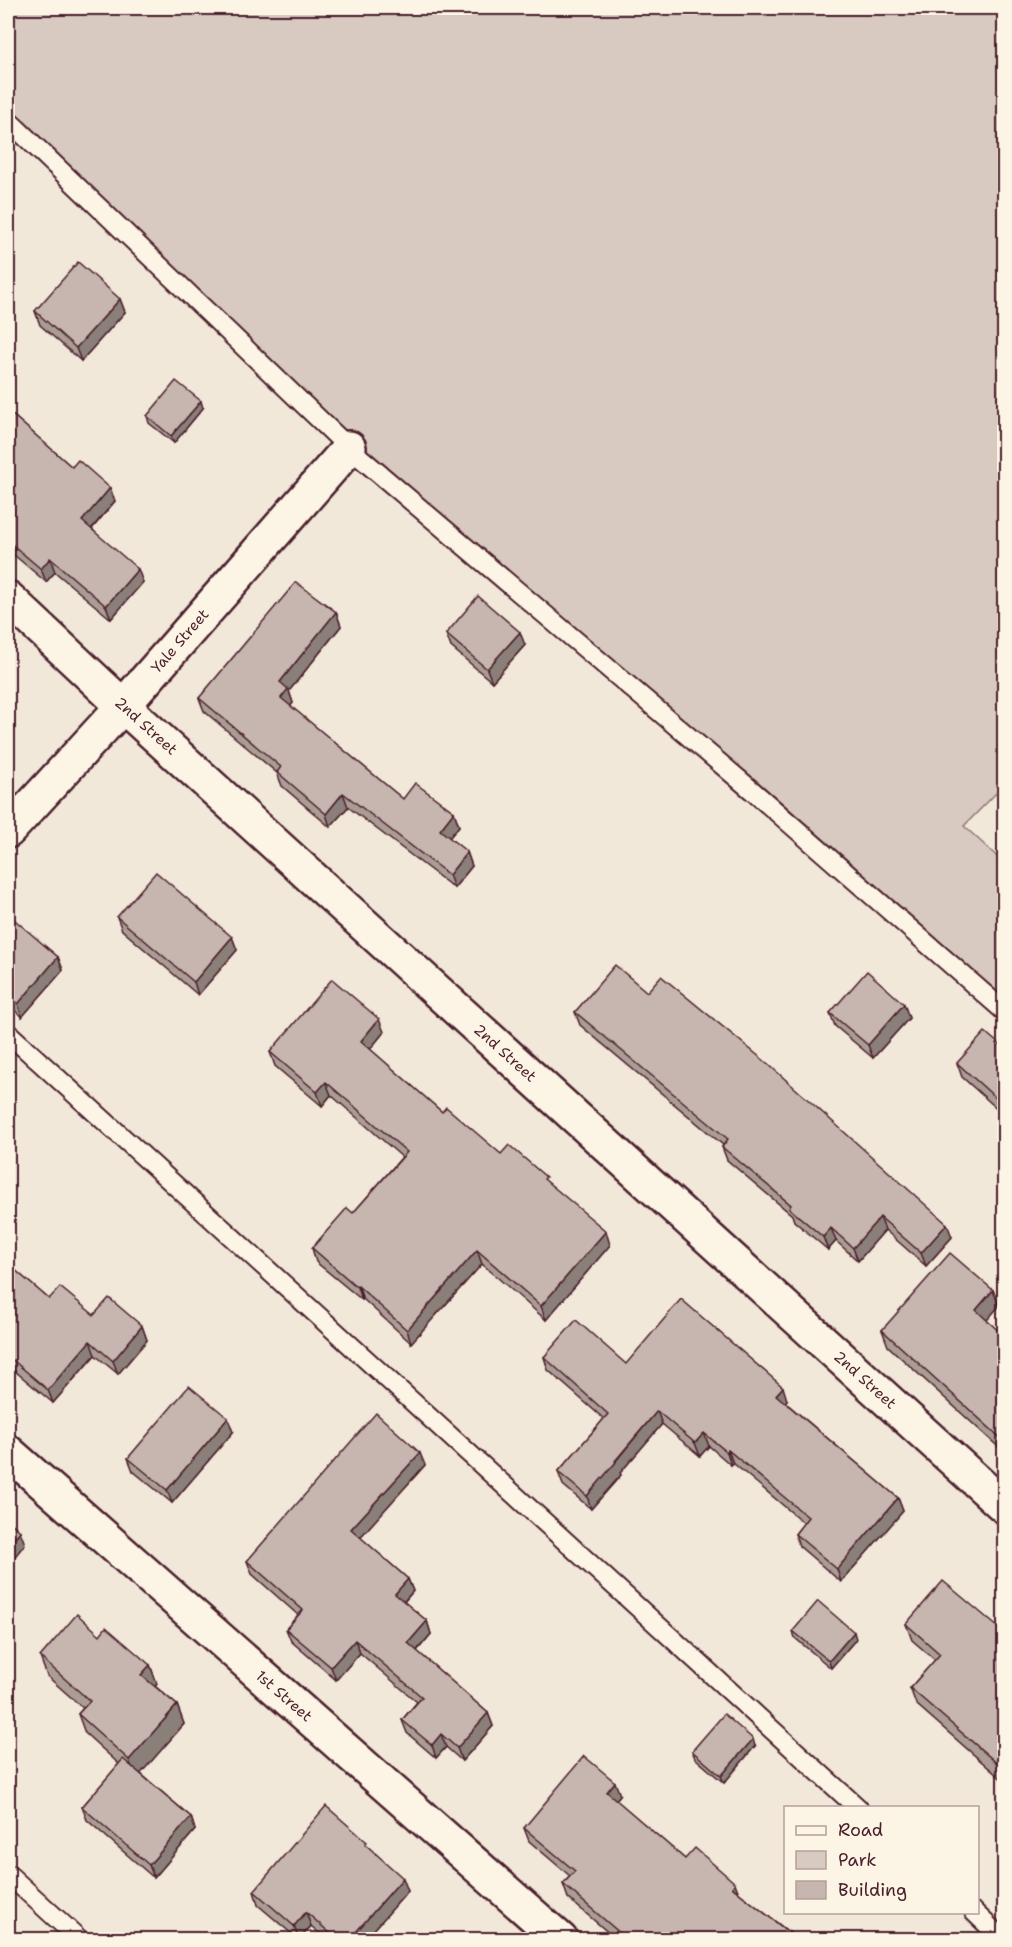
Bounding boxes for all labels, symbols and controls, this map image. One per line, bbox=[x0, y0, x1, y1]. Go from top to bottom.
street label: Yale Street bbox=[147, 605, 213, 677]
street label: 2nd Street bbox=[110, 693, 182, 759]
street label: 2nd Street bbox=[469, 1020, 541, 1086]
street label: 2nd Street bbox=[829, 1347, 901, 1413]
street label: 1st Street bbox=[252, 1666, 316, 1726]
legend bbox=[784, 1806, 979, 1914]
text: Road bbox=[838, 1818, 883, 1842]
text: Park bbox=[838, 1848, 877, 1872]
text: Building bbox=[838, 1878, 907, 1902]

